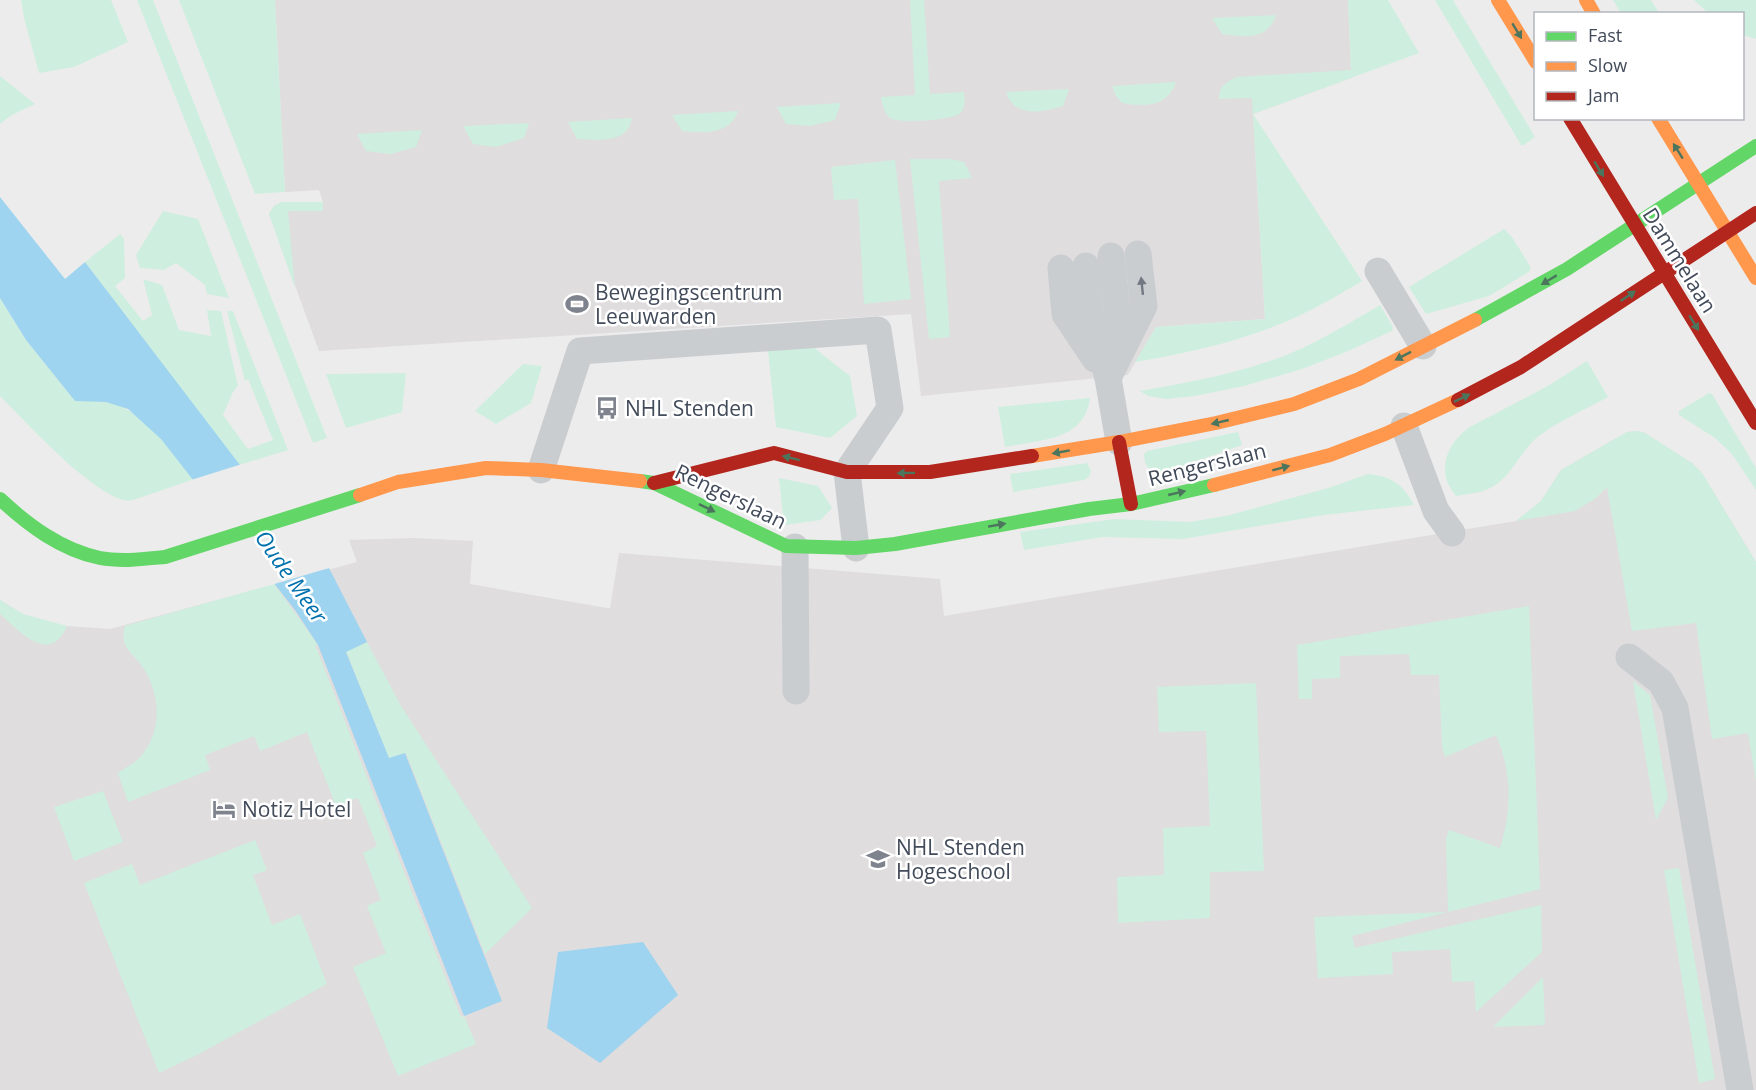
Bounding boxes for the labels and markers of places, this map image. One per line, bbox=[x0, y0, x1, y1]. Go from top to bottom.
place label: Bewegingscentrum Leeuwarden bbox=[595, 278, 783, 330]
sports icon: Bewegingscentrum Leeuwarden bbox=[564, 291, 590, 317]
place label: NHL Stenden bbox=[625, 394, 754, 422]
bus stop icon: NHL Stenden bbox=[594, 395, 620, 421]
place label: Notiz Hotel bbox=[242, 795, 351, 823]
hotel icon: Notiz Hotel bbox=[211, 796, 237, 822]
place label: NHL Stenden Hogeschool bbox=[896, 833, 1025, 885]
school or university icon: NHL Stenden Hogeschool bbox=[865, 846, 891, 872]

